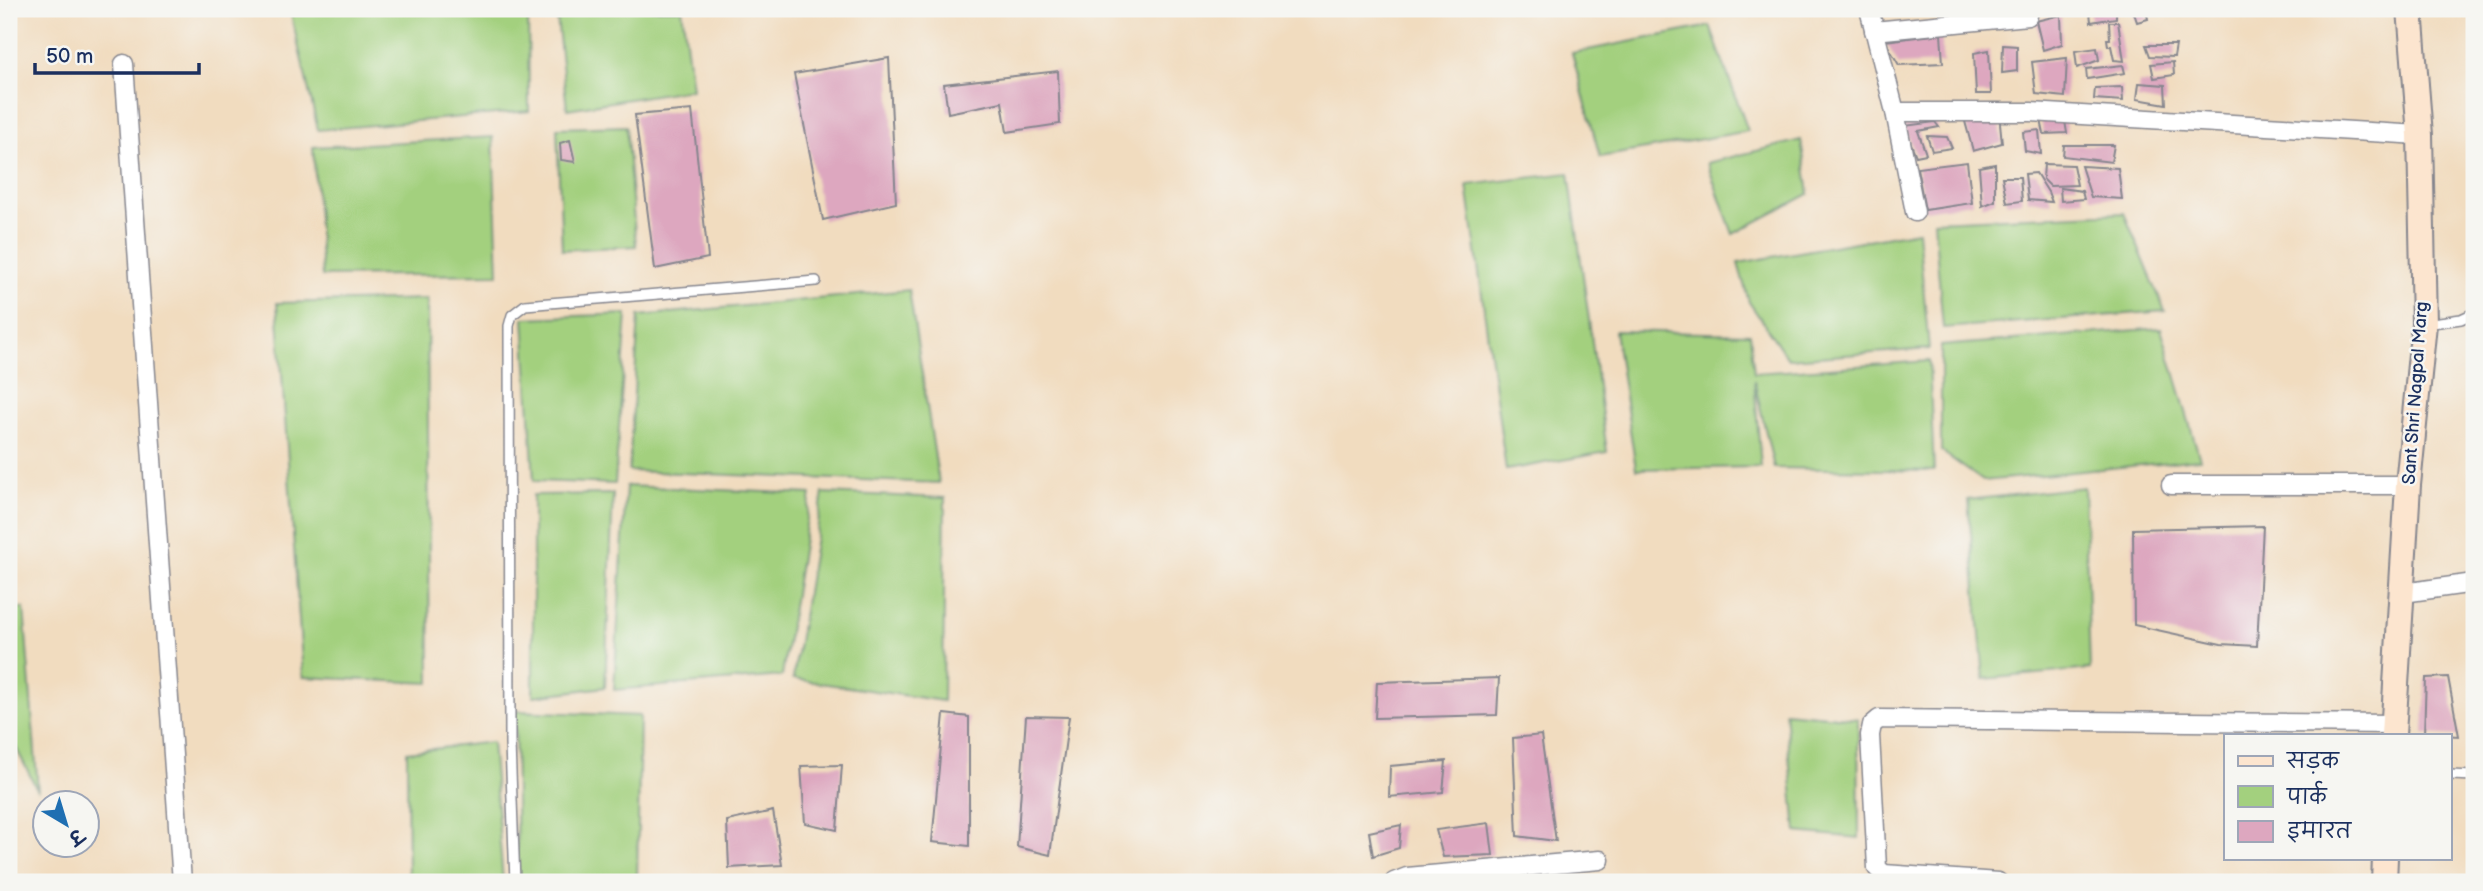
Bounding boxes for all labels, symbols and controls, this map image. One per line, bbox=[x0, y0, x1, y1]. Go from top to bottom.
scale bar bbox=[35, 32, 200, 76]
text: 50 m bbox=[46, 44, 93, 69]
street label: Sant Shri Nagpal Marg bbox=[2399, 301, 2432, 485]
legend bbox=[2224, 734, 2452, 860]
text: सड़क bbox=[2286, 749, 2340, 774]
text: पार्क bbox=[2286, 780, 2328, 810]
north arrow bbox=[32, 790, 102, 860]
text: इमारत bbox=[2287, 819, 2353, 844]
text: उ bbox=[62, 822, 89, 851]

